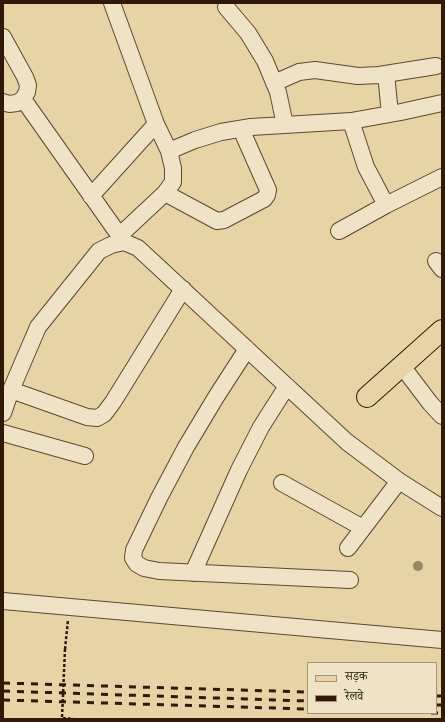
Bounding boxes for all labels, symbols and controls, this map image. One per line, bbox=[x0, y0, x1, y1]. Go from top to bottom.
legend bbox=[307, 662, 437, 714]
text: सड़क bbox=[345, 669, 368, 684]
text: रेलवे bbox=[345, 689, 363, 704]

